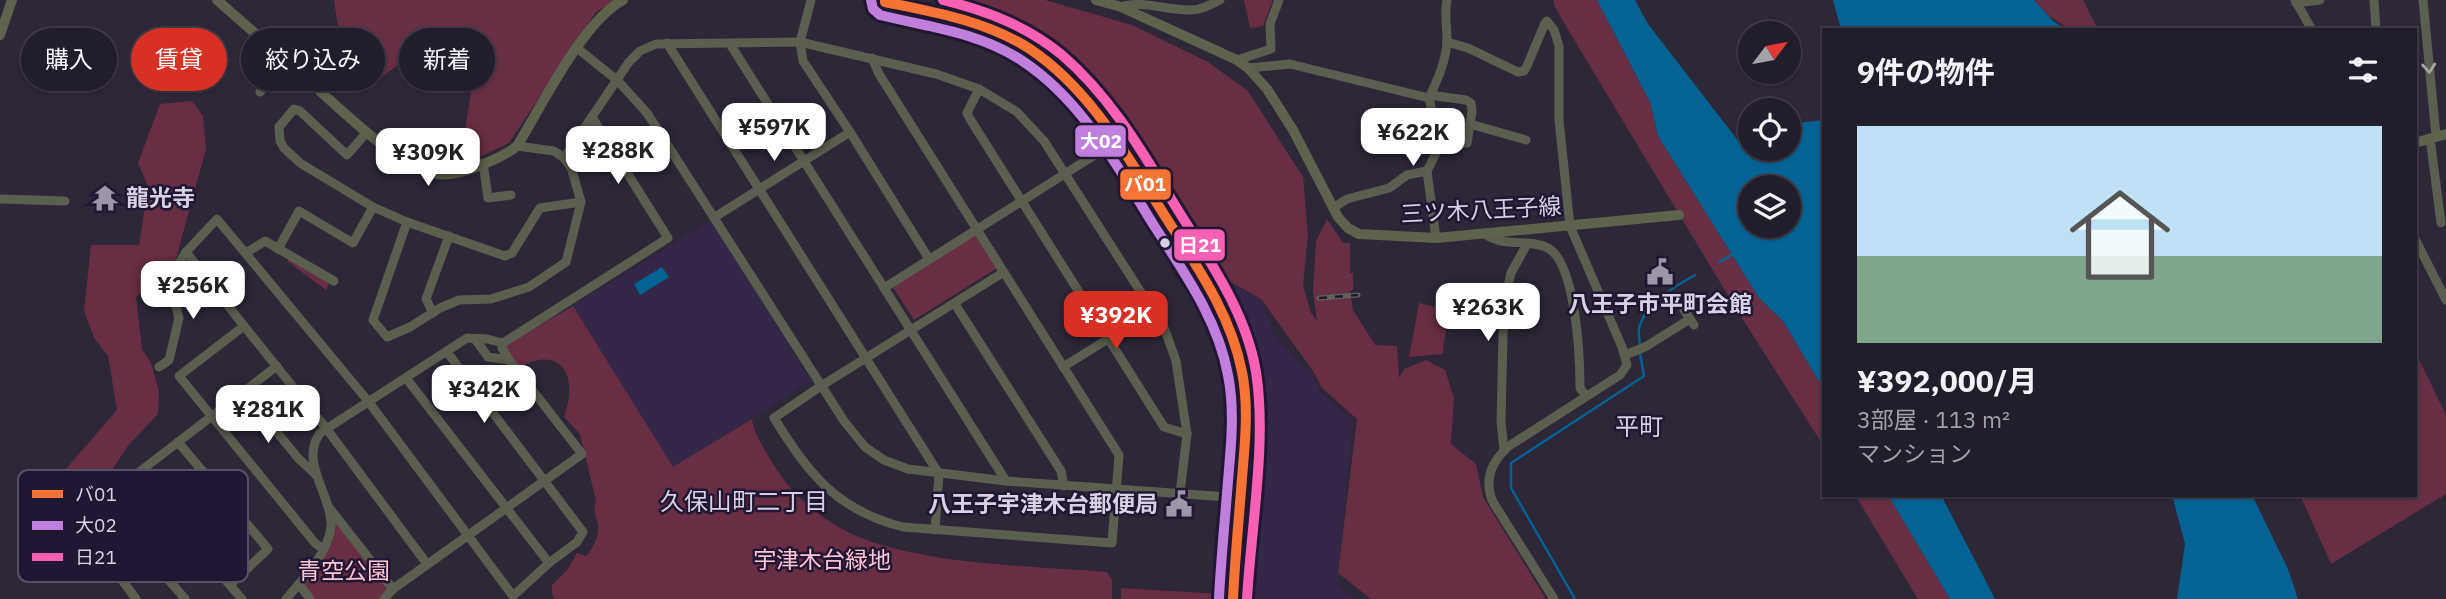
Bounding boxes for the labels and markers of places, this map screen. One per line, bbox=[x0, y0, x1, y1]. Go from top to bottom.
pin: ¥597K bbox=[725, 104, 823, 163]
pin: ¥622K bbox=[1364, 108, 1462, 168]
pin: ¥288K bbox=[569, 127, 667, 186]
pin: ¥309K bbox=[379, 128, 477, 188]
place label: 龍光寺 bbox=[126, 182, 195, 212]
temple icon: 龍光寺 bbox=[90, 183, 120, 213]
unlabelled marker bbox=[1158, 236, 1172, 250]
public building icon: 八王子市平町会館 bbox=[1645, 257, 1675, 287]
pin: ¥256K bbox=[144, 262, 242, 321]
pin: ¥263K bbox=[1439, 284, 1537, 343]
place label: 八王子市平町会館 bbox=[1568, 288, 1752, 318]
pin: ¥392K bbox=[1067, 292, 1165, 351]
pin: ¥342K bbox=[435, 366, 533, 425]
pin: ¥281K bbox=[219, 386, 317, 445]
place label: 八王子宇津木台郵便局 bbox=[928, 488, 1158, 518]
public building icon: 八王子宇津木台郵便局 bbox=[1164, 489, 1194, 519]

